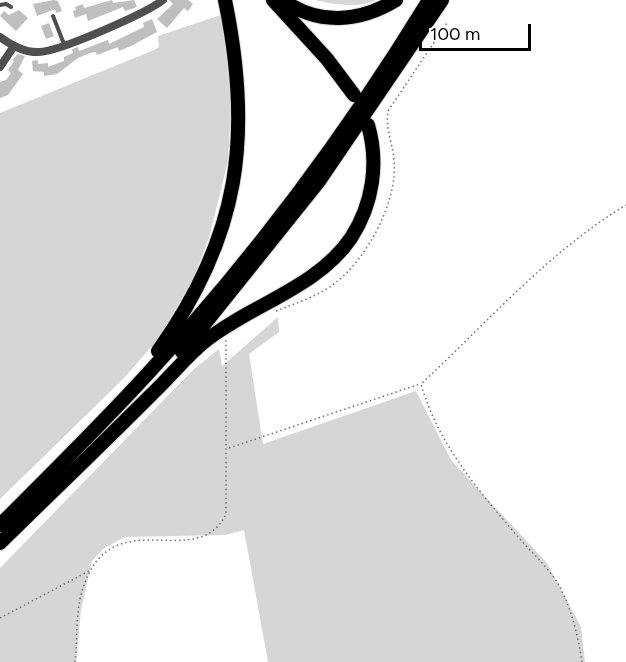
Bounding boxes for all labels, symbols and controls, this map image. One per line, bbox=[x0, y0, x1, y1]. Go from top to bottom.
scale bar bbox=[422, 12, 534, 50]
text: 100 m bbox=[430, 23, 480, 45]

